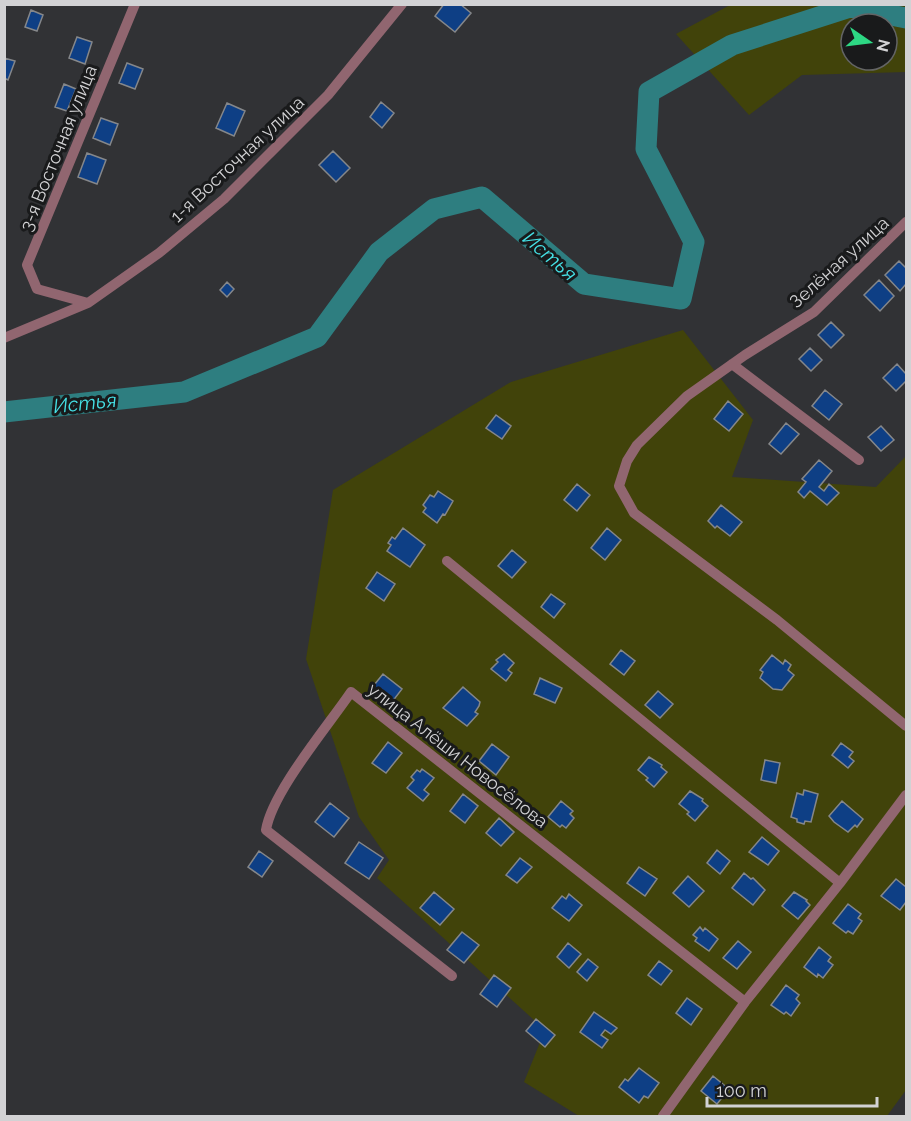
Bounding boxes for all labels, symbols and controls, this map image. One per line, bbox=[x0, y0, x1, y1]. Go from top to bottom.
north arrow bbox=[839, 12, 899, 72]
text: N bbox=[872, 37, 894, 54]
street label: 3-я Восточная улица bbox=[15, 62, 101, 234]
street label: 1-я Восточная улица bbox=[166, 92, 308, 226]
street label: Зелёная улица bbox=[785, 212, 893, 312]
water label: Истья bbox=[518, 226, 582, 286]
water label: Истья bbox=[52, 388, 118, 418]
street label: улица Алёши Новосёлова bbox=[364, 678, 552, 832]
scale bar bbox=[707, 1070, 876, 1108]
text: 100 m bbox=[716, 1080, 767, 1101]

